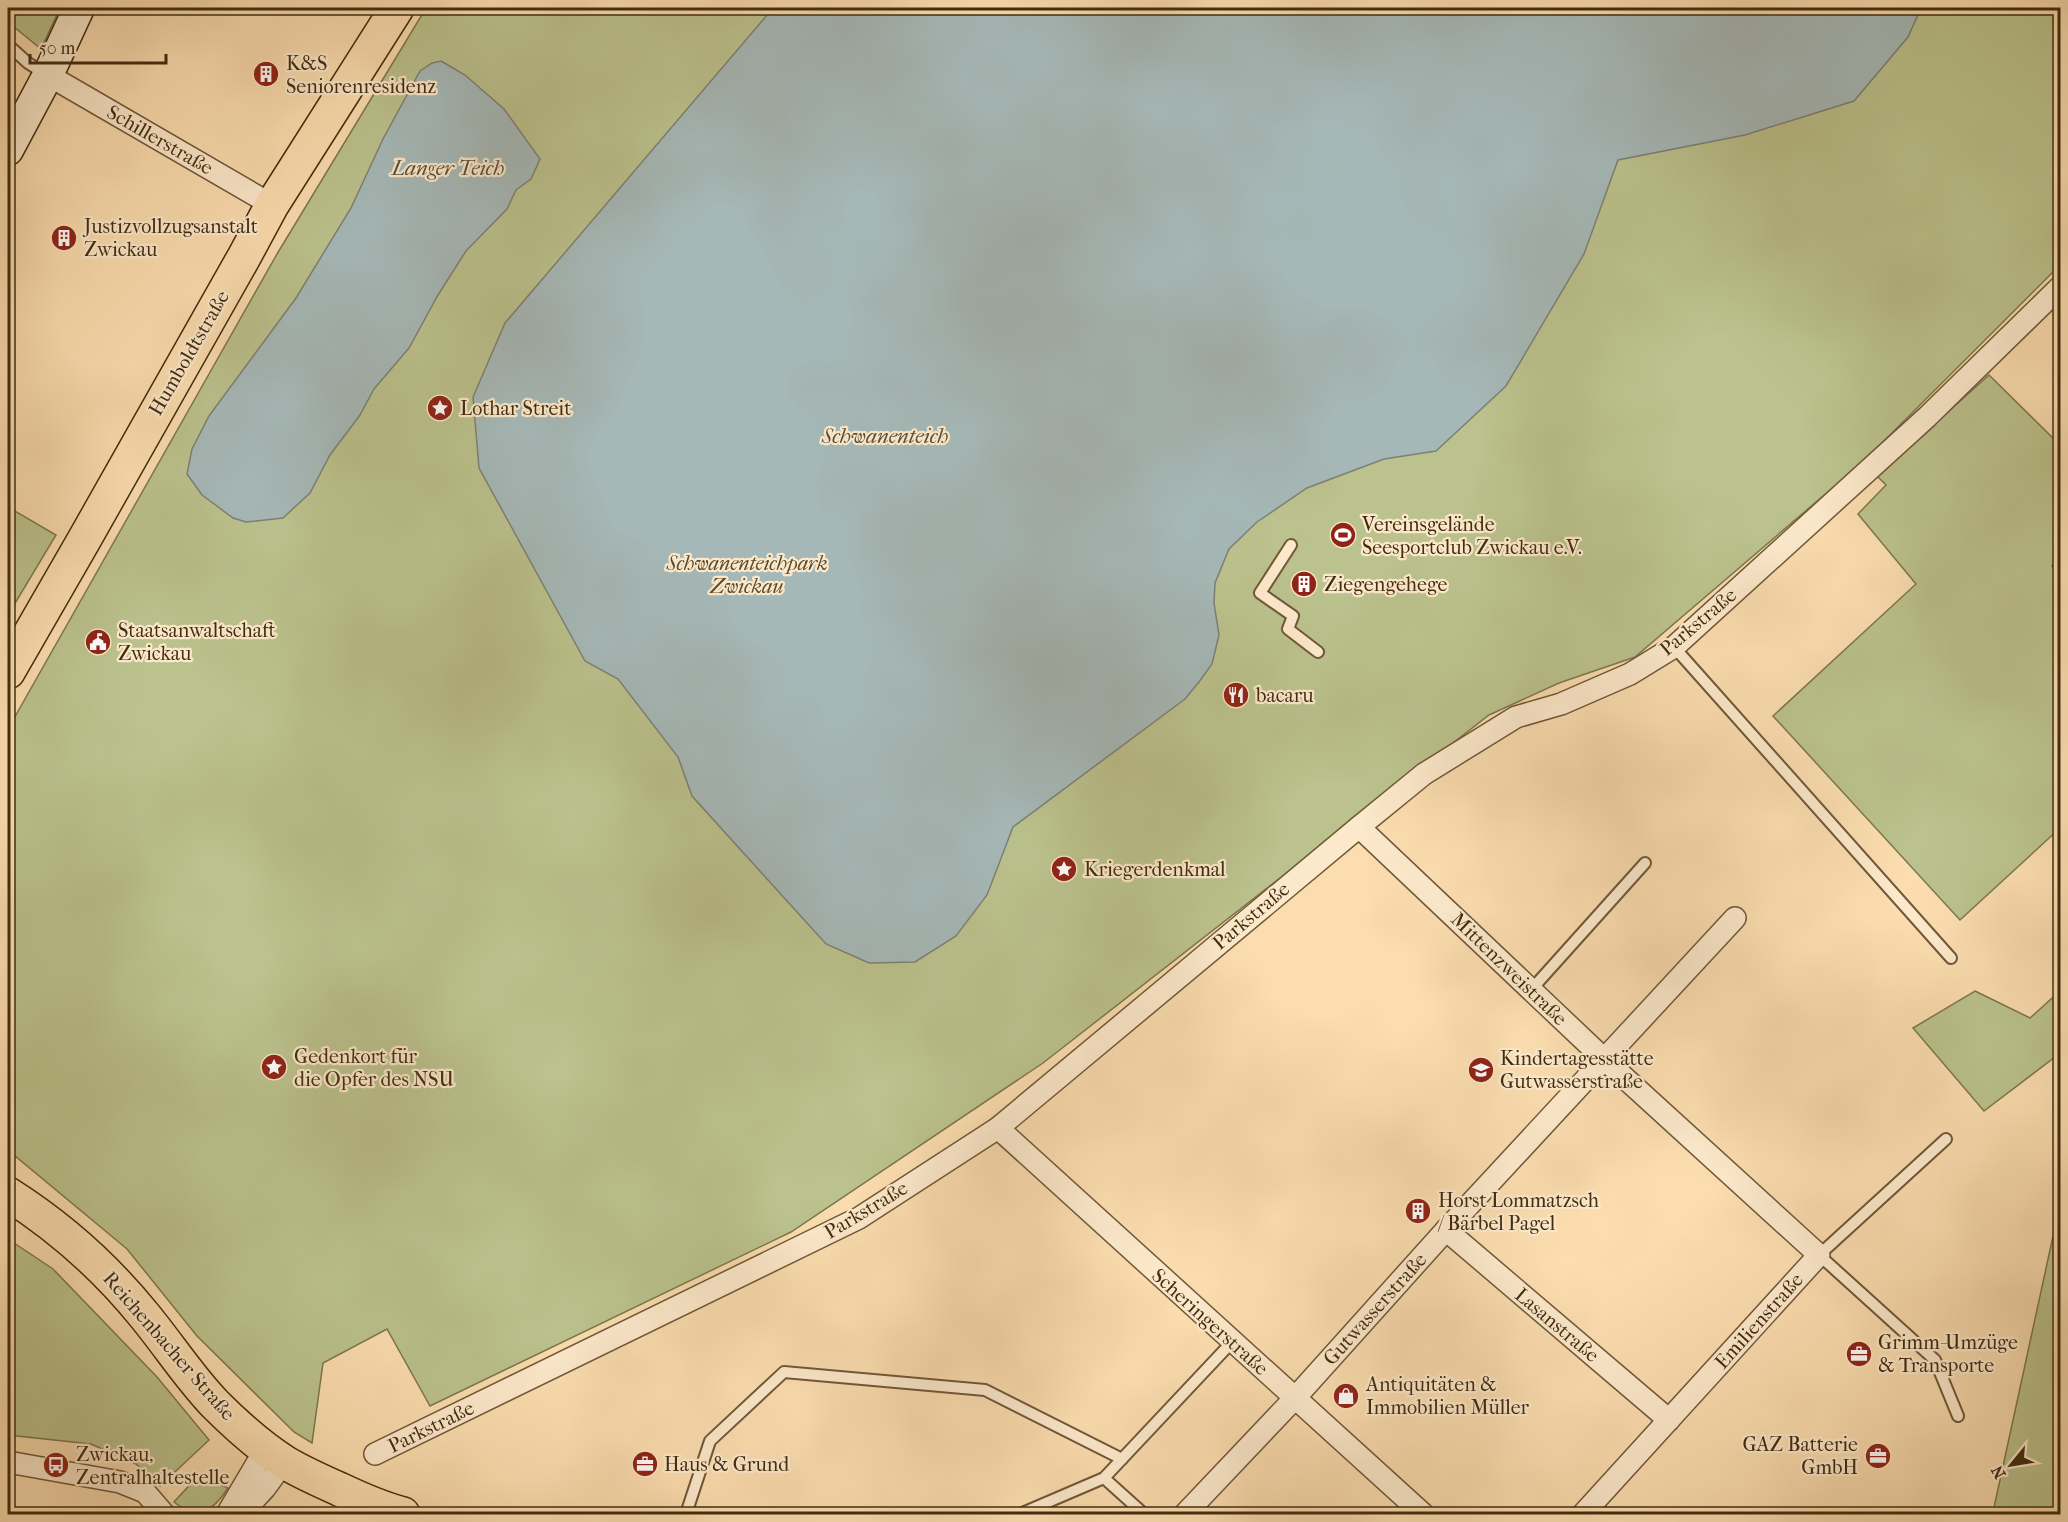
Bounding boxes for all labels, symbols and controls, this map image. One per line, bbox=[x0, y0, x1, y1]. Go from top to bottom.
scale bar bbox=[30, 27, 166, 65]
text: 50 m bbox=[39, 38, 76, 59]
place label: K&S Seniorenresidenz bbox=[286, 52, 436, 98]
building icon: K&S Seniorenresidenz bbox=[251, 59, 281, 89]
street label: Schillerstraße bbox=[103, 100, 217, 180]
water label: Langer Teich bbox=[390, 156, 505, 180]
place label: Justizvollzugsanstalt Zwickau bbox=[82, 215, 258, 261]
building icon: Justizvollzugsanstalt Zwickau bbox=[49, 223, 79, 253]
street label: Humboldtstraße bbox=[144, 286, 234, 420]
place icon: Lothar Streit bbox=[425, 393, 455, 423]
place label: Lothar Streit bbox=[460, 397, 571, 420]
water label: Schwanenteich bbox=[821, 424, 949, 448]
place label: Vereinsgelände Seesportclub Zwickau e.V. bbox=[1361, 513, 1582, 559]
sports icon: Vereinsgelände Seesportclub Zwickau e.V. bbox=[1328, 520, 1358, 550]
park label: Schwanenteichpark Zwickau bbox=[665, 552, 828, 598]
building icon: Ziegengehege bbox=[1289, 569, 1319, 599]
place label: Ziegengehege bbox=[1324, 573, 1448, 596]
street label: Parkstraße bbox=[1655, 583, 1741, 661]
place label: Staatsanwaltschaft Zwickau bbox=[118, 619, 276, 665]
public building icon: Staatsanwaltschaft Zwickau bbox=[83, 627, 113, 657]
restaurant icon: bacaru bbox=[1221, 680, 1251, 710]
place label: bacaru bbox=[1255, 684, 1314, 707]
place icon: Kriegerdenkmal bbox=[1049, 854, 1079, 884]
place label: Kriegerdenkmal bbox=[1084, 858, 1226, 881]
street label: Parkstraße bbox=[1208, 877, 1294, 955]
street label: Mittenzweistraße bbox=[1446, 908, 1572, 1030]
place label: Gedenkort für die Opfer des NSU bbox=[294, 1045, 454, 1091]
place label: Kindertagesstätte Gutwasserstraße bbox=[1500, 1047, 1654, 1093]
place icon: Gedenkort für die Opfer des NSU bbox=[259, 1052, 289, 1082]
school or university icon: Kindertagesstätte Gutwasserstraße bbox=[1466, 1055, 1496, 1085]
street label: Parkstraße bbox=[820, 1176, 912, 1244]
place label: Horst Lommatzsch / Bärbel Pagel bbox=[1437, 1189, 1600, 1235]
building icon: Horst Lommatzsch / Bärbel Pagel bbox=[1403, 1196, 1433, 1226]
street label: Gutwasserstraße bbox=[1319, 1248, 1431, 1370]
street label: Scheringerstraße bbox=[1147, 1264, 1273, 1380]
street label: Reichenbacher Straße bbox=[98, 1267, 240, 1425]
street label: Emilienstraße bbox=[1710, 1268, 1808, 1374]
street label: Lasanstraße bbox=[1510, 1283, 1604, 1367]
place label: Grimm-Umzüge & Transporte bbox=[1878, 1331, 2018, 1377]
office icon: Grimm-Umzüge & Transporte bbox=[1844, 1339, 1874, 1369]
place label: Antiquitäten & Immobilien Müller bbox=[1365, 1373, 1530, 1419]
shop icon: Antiquitäten & Immobilien Müller bbox=[1331, 1381, 1361, 1411]
street label: Parkstraße bbox=[384, 1396, 478, 1458]
place label: GAZ Batterie GmbH bbox=[1742, 1433, 1858, 1479]
north arrow bbox=[1981, 1435, 2041, 1495]
office icon: GAZ Batterie GmbH bbox=[1863, 1441, 1893, 1471]
place label: Zwickau, Zentralhaltestelle bbox=[76, 1443, 229, 1489]
office icon: Haus & Grund bbox=[630, 1449, 660, 1479]
bus stop icon: Zwickau, Zentralhaltestelle bbox=[41, 1450, 71, 1480]
place label: Haus & Grund bbox=[664, 1453, 790, 1476]
text: N bbox=[1987, 1461, 2010, 1482]

